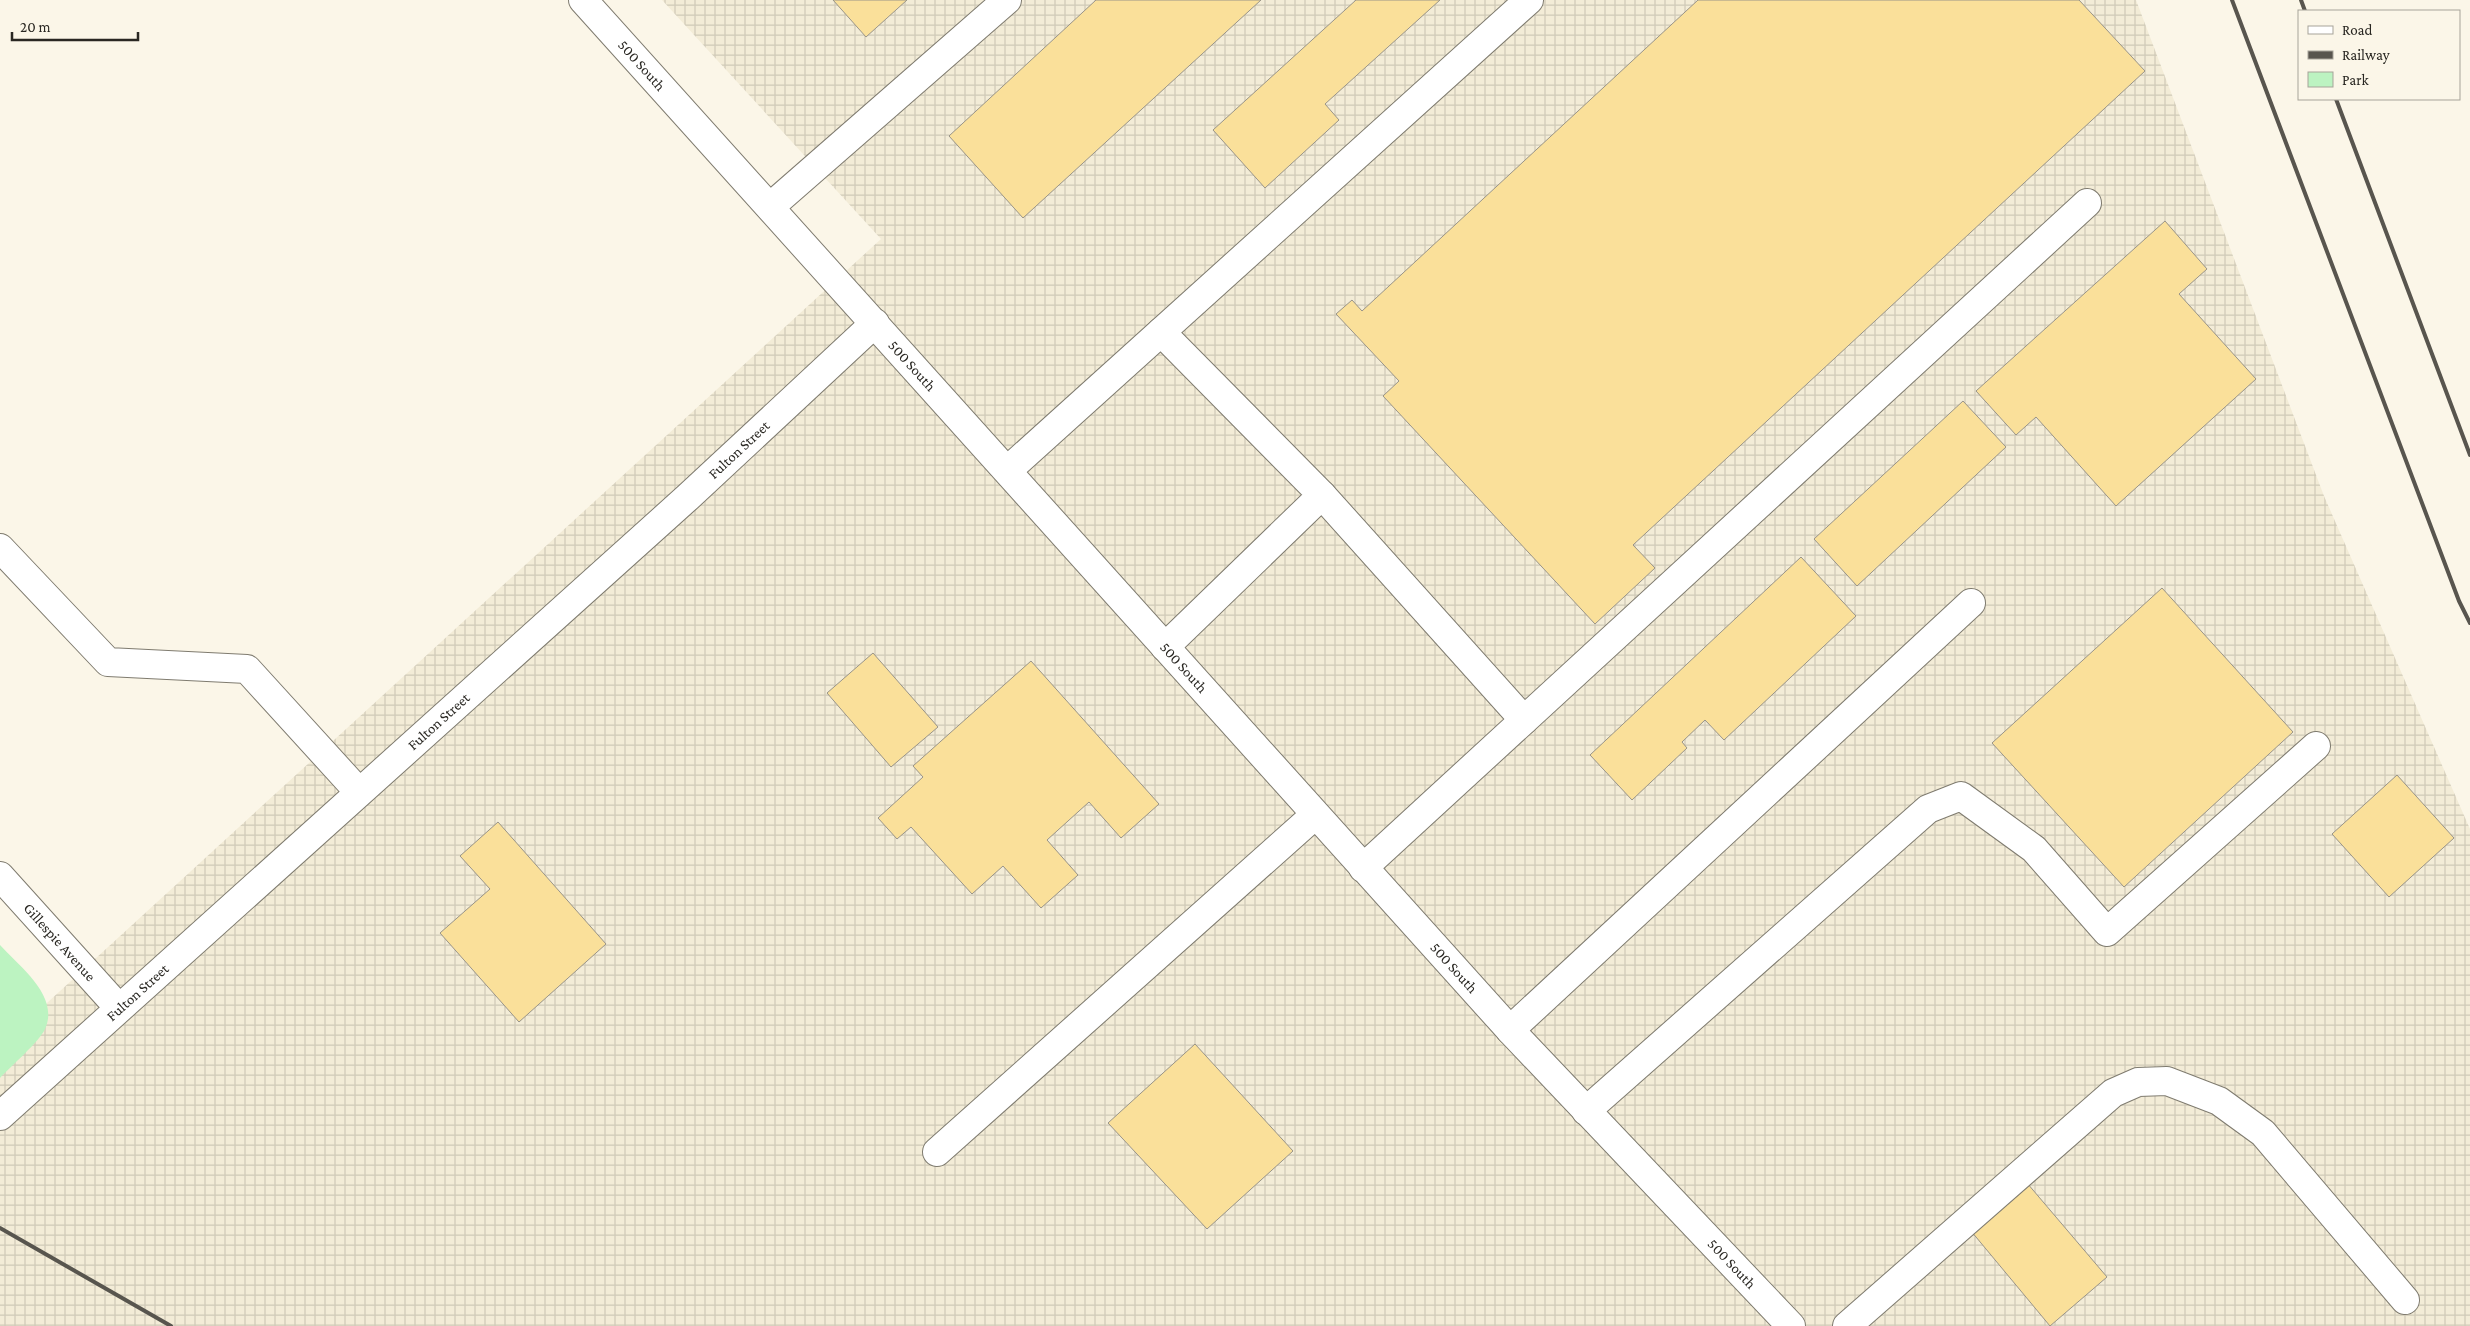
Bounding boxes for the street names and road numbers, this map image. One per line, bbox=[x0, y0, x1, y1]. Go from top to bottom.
street label: 500 South bbox=[615, 37, 669, 94]
street label: 500 South bbox=[885, 337, 939, 394]
street label: Fulton Street bbox=[705, 417, 773, 482]
street label: 500 South bbox=[1157, 639, 1211, 696]
street label: Fulton Street bbox=[404, 689, 474, 753]
street label: Gillespie Avenue bbox=[20, 900, 99, 985]
street label: 500 South bbox=[1427, 939, 1481, 996]
street label: Fulton Street bbox=[103, 960, 172, 1024]
street label: 500 South bbox=[1705, 1236, 1759, 1292]

